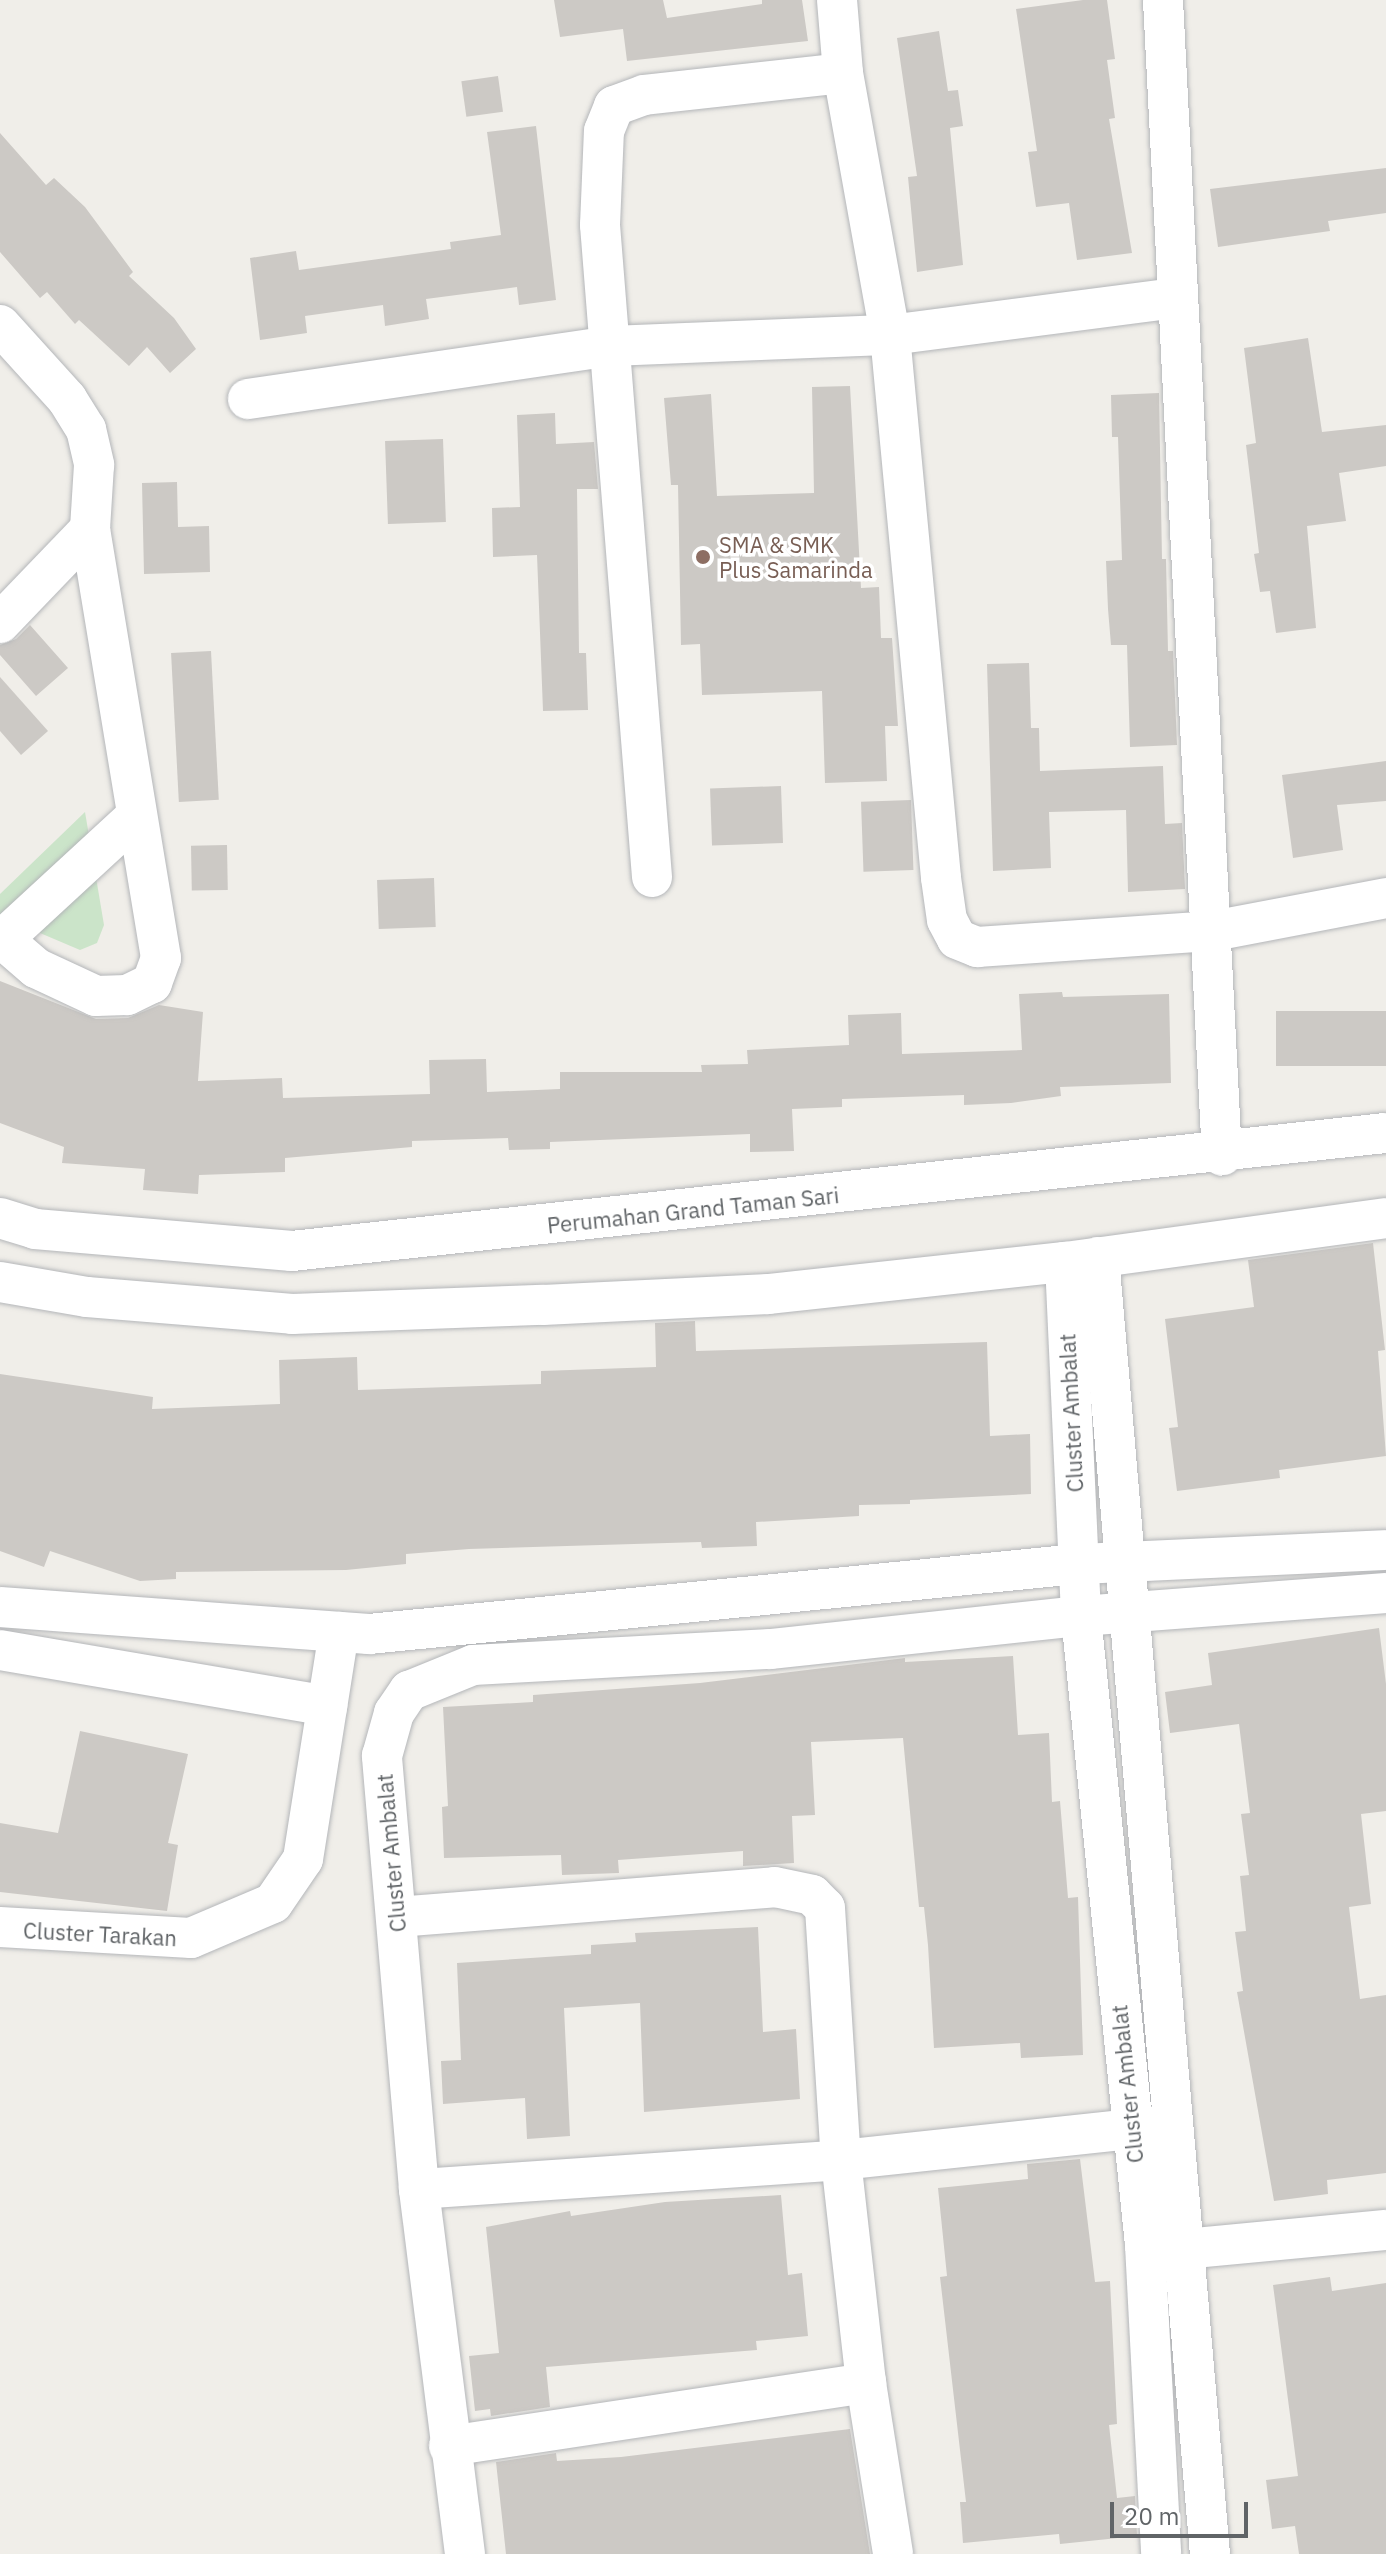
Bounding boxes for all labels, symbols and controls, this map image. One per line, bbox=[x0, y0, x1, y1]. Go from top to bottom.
place label: SMA & SMK Plus Samarinda bbox=[719, 531, 873, 582]
marker: SMA & SMK Plus Samarinda bbox=[694, 548, 712, 566]
street label: Perumahan Grand Taman Sari bbox=[546, 1182, 840, 1238]
street label: Cluster Ambalat bbox=[1054, 1333, 1088, 1493]
street label: Cluster Ambalat bbox=[371, 1773, 411, 1933]
street label: Cluster Tarakan bbox=[22, 1917, 178, 1951]
street label: Cluster Ambalat bbox=[1106, 2004, 1148, 2164]
scale bar bbox=[1114, 2486, 1252, 2536]
text: 20 m bbox=[1124, 2500, 1179, 2532]

